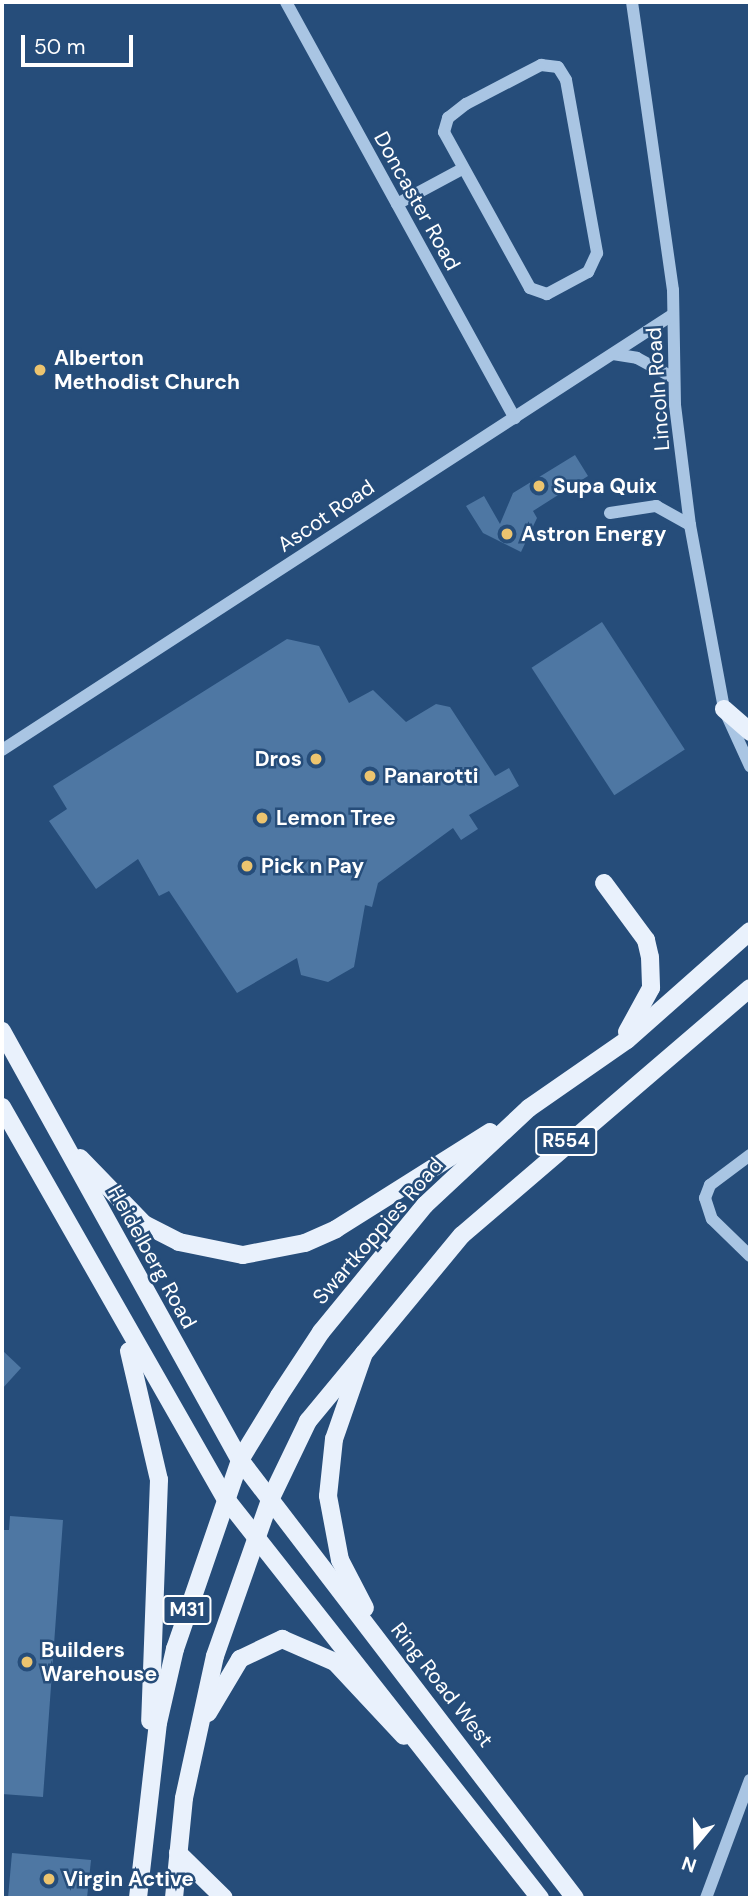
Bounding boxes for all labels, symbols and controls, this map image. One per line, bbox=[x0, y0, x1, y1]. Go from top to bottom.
scale bar bbox=[24, 21, 136, 65]
text: 50 m bbox=[34, 33, 85, 61]
street label: Doncaster Road bbox=[369, 127, 465, 275]
street label: Lincoln Road bbox=[641, 326, 675, 452]
place label: Alberton Methodist Church bbox=[54, 345, 240, 395]
marker: Alberton Methodist Church bbox=[32, 362, 48, 378]
place label: Supa Quix bbox=[553, 473, 657, 499]
street label: Ascot Road bbox=[273, 474, 379, 558]
marker: Supa Quix bbox=[531, 478, 547, 494]
place label: Astron Energy bbox=[521, 521, 666, 547]
marker: Astron Energy bbox=[499, 526, 515, 542]
place label: Dros bbox=[255, 746, 302, 772]
marker: Dros bbox=[308, 751, 324, 767]
place label: Panarotti bbox=[384, 763, 479, 789]
marker: Panarotti bbox=[362, 768, 378, 784]
place label: Lemon Tree bbox=[276, 805, 396, 831]
marker: Lemon Tree bbox=[254, 810, 270, 826]
place label: Pick n Pay bbox=[261, 853, 364, 879]
marker: Pick n Pay bbox=[239, 858, 255, 874]
road number: R554 bbox=[534, 1126, 598, 1156]
street label: Swartkoppies Road bbox=[308, 1153, 448, 1309]
street label: Heidelberg Road bbox=[102, 1181, 202, 1333]
road number: M31 bbox=[161, 1594, 213, 1626]
street label: Ring Road West bbox=[386, 1618, 498, 1752]
place label: Builders Warehouse bbox=[41, 1637, 157, 1687]
marker: Builders Warehouse bbox=[19, 1654, 35, 1670]
north arrow bbox=[661, 1809, 731, 1879]
text: N bbox=[678, 1850, 700, 1878]
place label: Virgin Active bbox=[63, 1866, 194, 1892]
marker: Virgin Active bbox=[41, 1871, 57, 1887]

